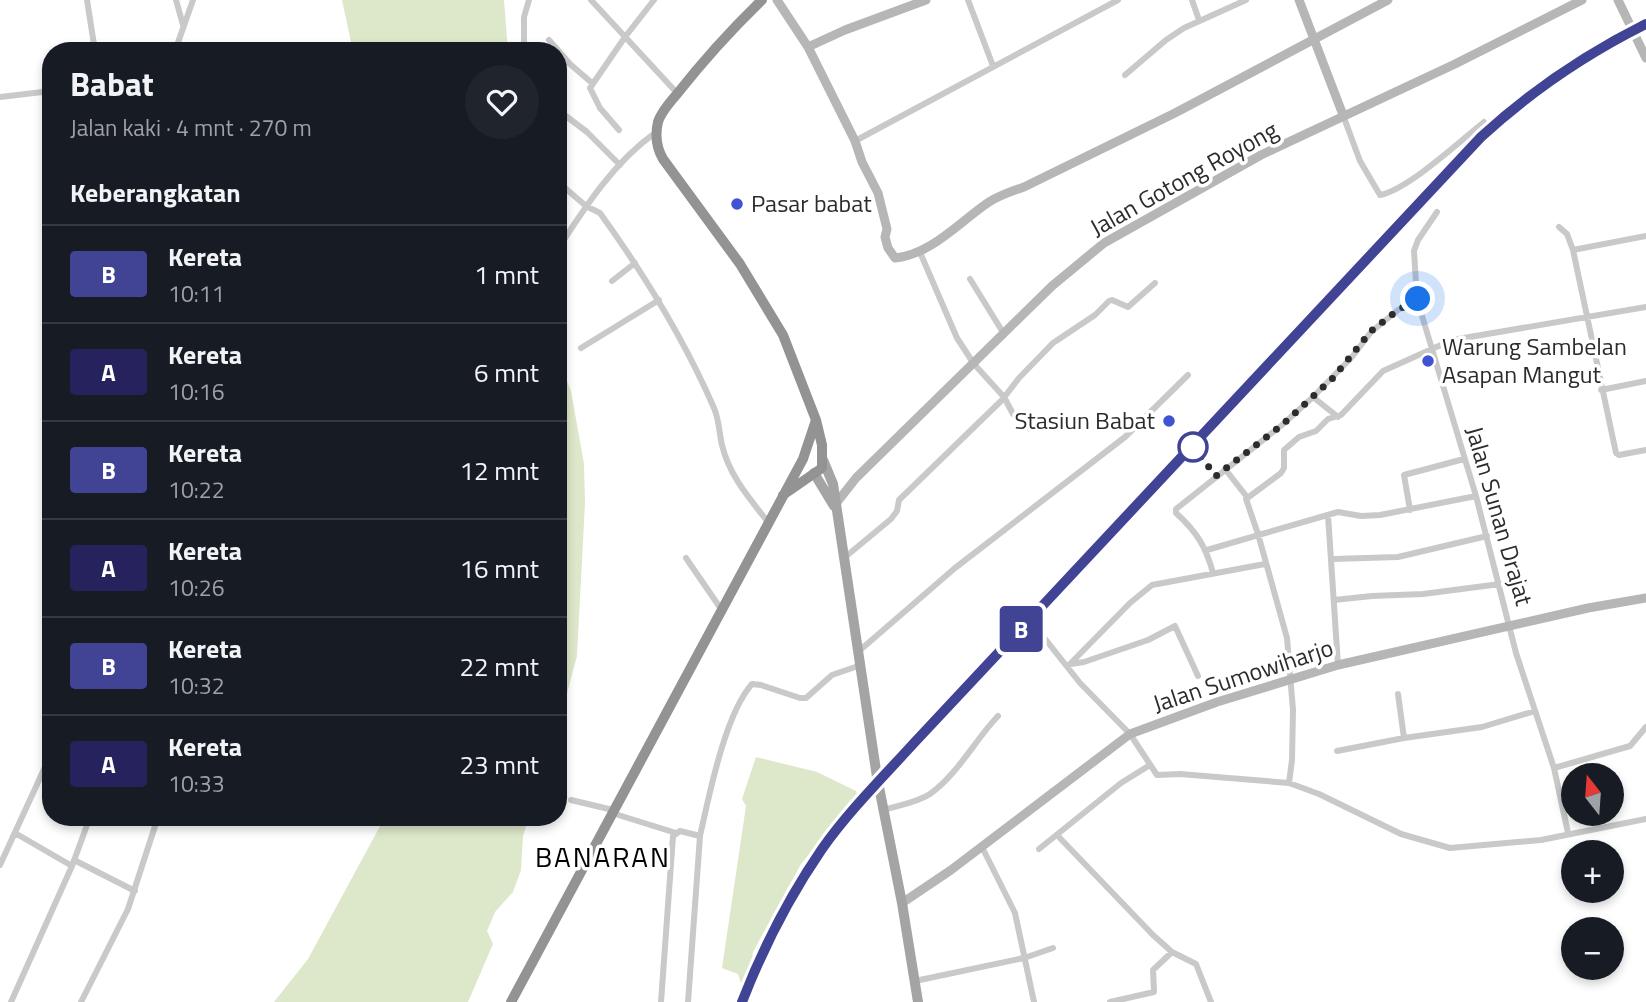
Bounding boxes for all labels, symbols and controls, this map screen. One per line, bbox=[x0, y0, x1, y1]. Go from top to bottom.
text: Babat bbox=[70, 59, 154, 109]
button: heart bbox=[465, 65, 539, 139]
text: Jalan kaki · 4 mnt · 270 m bbox=[70, 110, 312, 145]
street label: Jalan Gotong Royong bbox=[1083, 111, 1284, 245]
text: Keberangkatan bbox=[70, 173, 241, 212]
place label: Pasar babat bbox=[751, 185, 872, 221]
marker: Pasar babat bbox=[729, 196, 745, 212]
text: Kereta bbox=[168, 237, 242, 276]
text: 1 mnt bbox=[474, 255, 539, 294]
text: B bbox=[101, 256, 116, 292]
text: 10:11 bbox=[168, 276, 225, 311]
your location bbox=[1400, 281, 1435, 316]
place label: Warung Sambelan Asapan Mangut bbox=[1442, 328, 1627, 392]
text: Kereta bbox=[168, 335, 242, 374]
text: 6 mnt bbox=[474, 353, 539, 392]
marker: Warung Sambelan Asapan Mangut bbox=[1420, 353, 1436, 369]
text: A bbox=[101, 354, 116, 390]
text: 10:16 bbox=[168, 374, 225, 409]
place label: Stasiun Babat bbox=[1015, 402, 1156, 438]
marker: Stasiun Babat bbox=[1161, 413, 1177, 429]
street label: Jalan Sunan Drajat bbox=[1457, 422, 1543, 610]
unlabelled marker bbox=[1178, 432, 1208, 462]
text: Kereta bbox=[168, 433, 242, 472]
text: 12 mnt bbox=[459, 451, 539, 490]
text: B bbox=[101, 452, 116, 488]
text: 10:22 bbox=[168, 472, 225, 507]
text: Kereta bbox=[168, 531, 242, 570]
text: 16 mnt bbox=[459, 549, 539, 588]
text: A bbox=[101, 550, 116, 586]
text: 10:26 bbox=[168, 570, 225, 605]
line badge: B bbox=[998, 606, 1044, 652]
text: B bbox=[1014, 611, 1028, 647]
text: Kereta bbox=[168, 629, 242, 668]
street label: Jalan Sumowiharjo bbox=[1148, 629, 1338, 721]
text: 22 mnt bbox=[459, 647, 539, 686]
text: B bbox=[101, 648, 116, 684]
text: 10:32 bbox=[168, 668, 225, 703]
text: Kereta bbox=[168, 727, 242, 766]
text: 23 mnt bbox=[459, 745, 539, 784]
text: A bbox=[101, 746, 116, 782]
north arrow bbox=[1561, 763, 1624, 826]
map controls bbox=[1561, 763, 1624, 980]
text: 10:33 bbox=[168, 766, 225, 801]
district label: BANARAN bbox=[535, 835, 671, 878]
button: + bbox=[1561, 840, 1624, 903]
button: − bbox=[1561, 917, 1624, 980]

